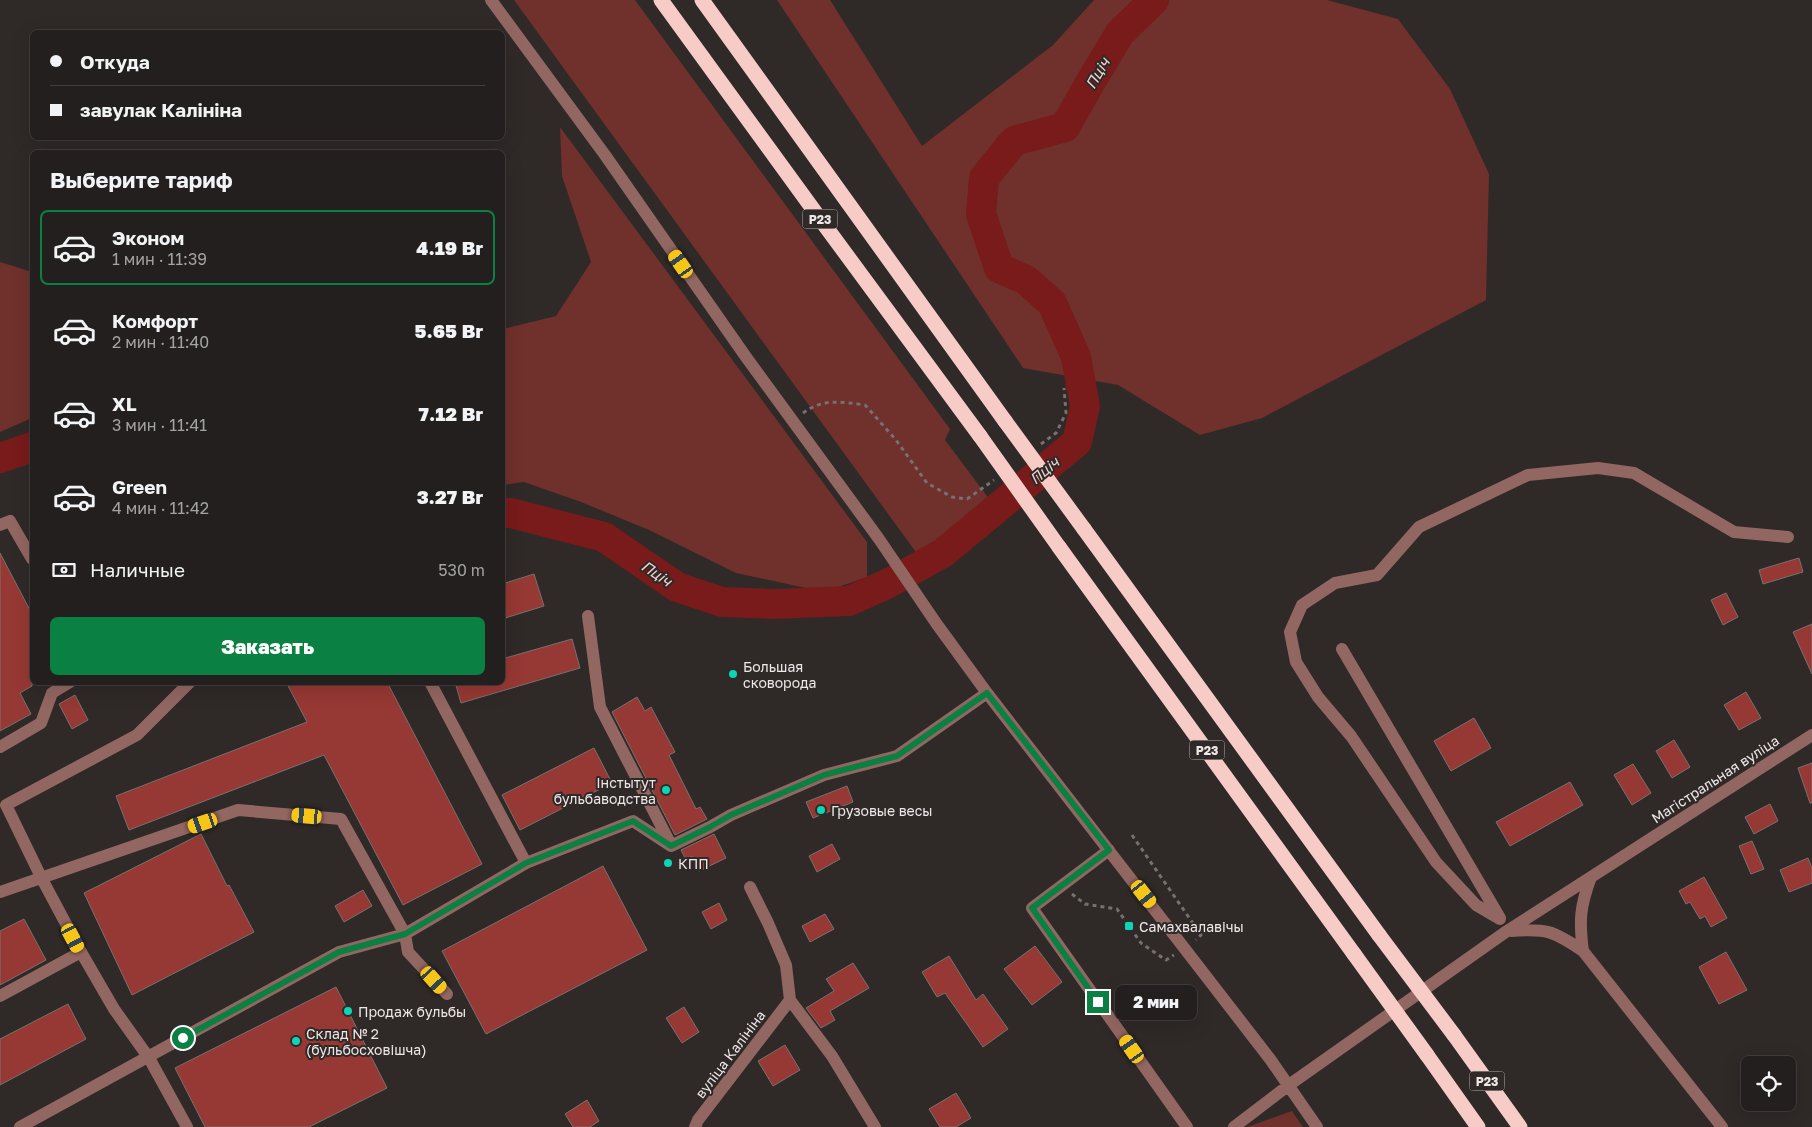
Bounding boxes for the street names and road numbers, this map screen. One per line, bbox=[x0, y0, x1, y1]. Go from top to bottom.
road number: Р23 bbox=[802, 210, 838, 228]
street label: Магістральная вуліца bbox=[1648, 731, 1782, 827]
road number: Р23 bbox=[1190, 740, 1224, 760]
street label: вуліца Калініна bbox=[691, 1007, 769, 1101]
road number: Р23 bbox=[1470, 1072, 1504, 1090]

